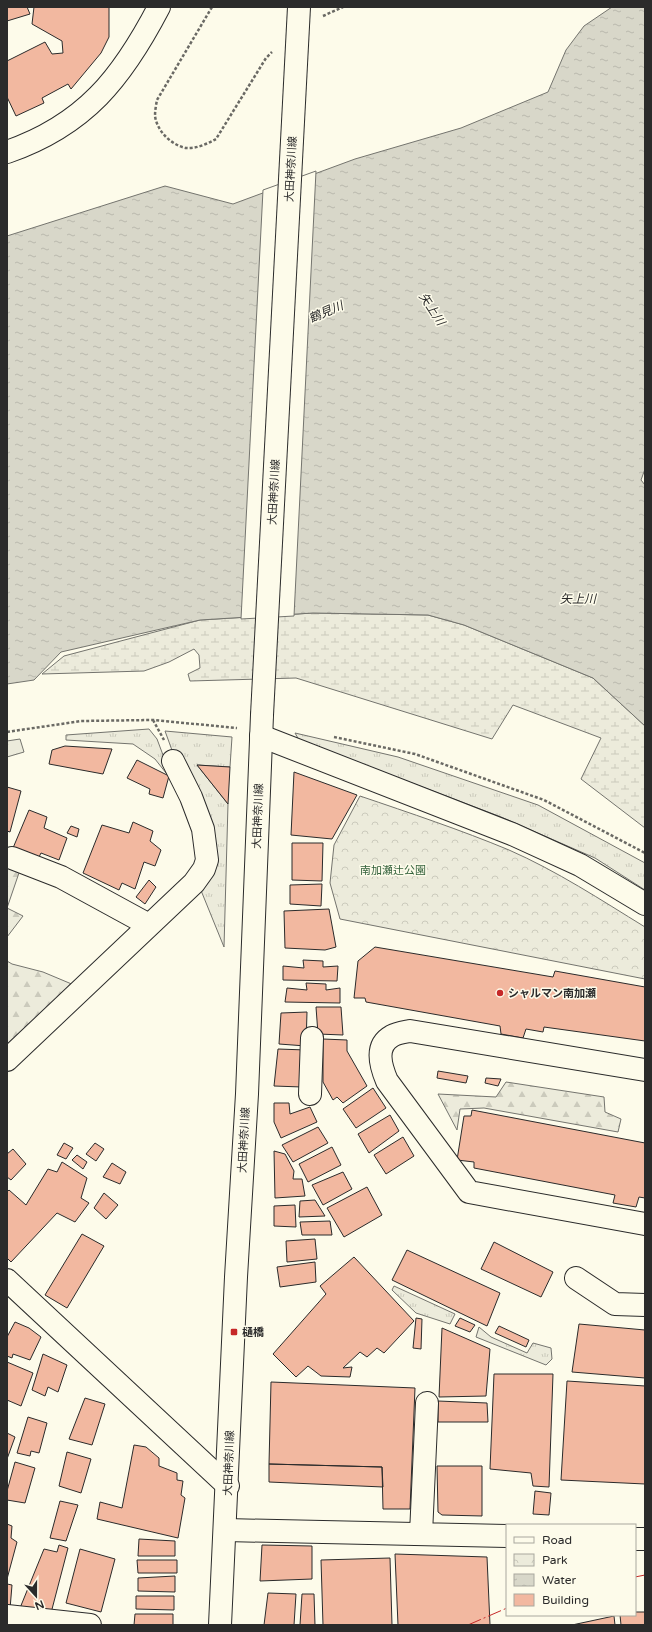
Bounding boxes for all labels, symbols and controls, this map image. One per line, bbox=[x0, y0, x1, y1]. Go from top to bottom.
street label: 大田神奈川線 bbox=[283, 136, 299, 202]
water label: 矢上川 bbox=[416, 290, 449, 330]
water label: 鶴見川 bbox=[307, 298, 347, 325]
street label: 大田神奈川線 bbox=[266, 459, 282, 525]
water label: 矢上川 bbox=[560, 592, 598, 606]
street label: 大田神奈川線 bbox=[250, 783, 266, 849]
park label: 南加瀬辻公園 bbox=[360, 864, 426, 877]
place label: シャルマン南加瀬 bbox=[508, 987, 596, 1000]
marker: シャルマン南加瀬 bbox=[495, 988, 505, 998]
street label: 大田神奈川線 bbox=[236, 1107, 252, 1173]
place label: 樋橋 bbox=[242, 1326, 264, 1339]
marker: 樋橋 bbox=[229, 1327, 239, 1337]
street label: 大田神奈川線 bbox=[221, 1430, 237, 1496]
legend bbox=[506, 1524, 636, 1616]
text: Road bbox=[542, 1533, 572, 1547]
text: Park bbox=[542, 1553, 568, 1567]
text: Water bbox=[542, 1573, 577, 1587]
north arrow bbox=[16, 1576, 56, 1616]
text: Building bbox=[542, 1593, 589, 1607]
text: N bbox=[33, 1597, 46, 1613]

